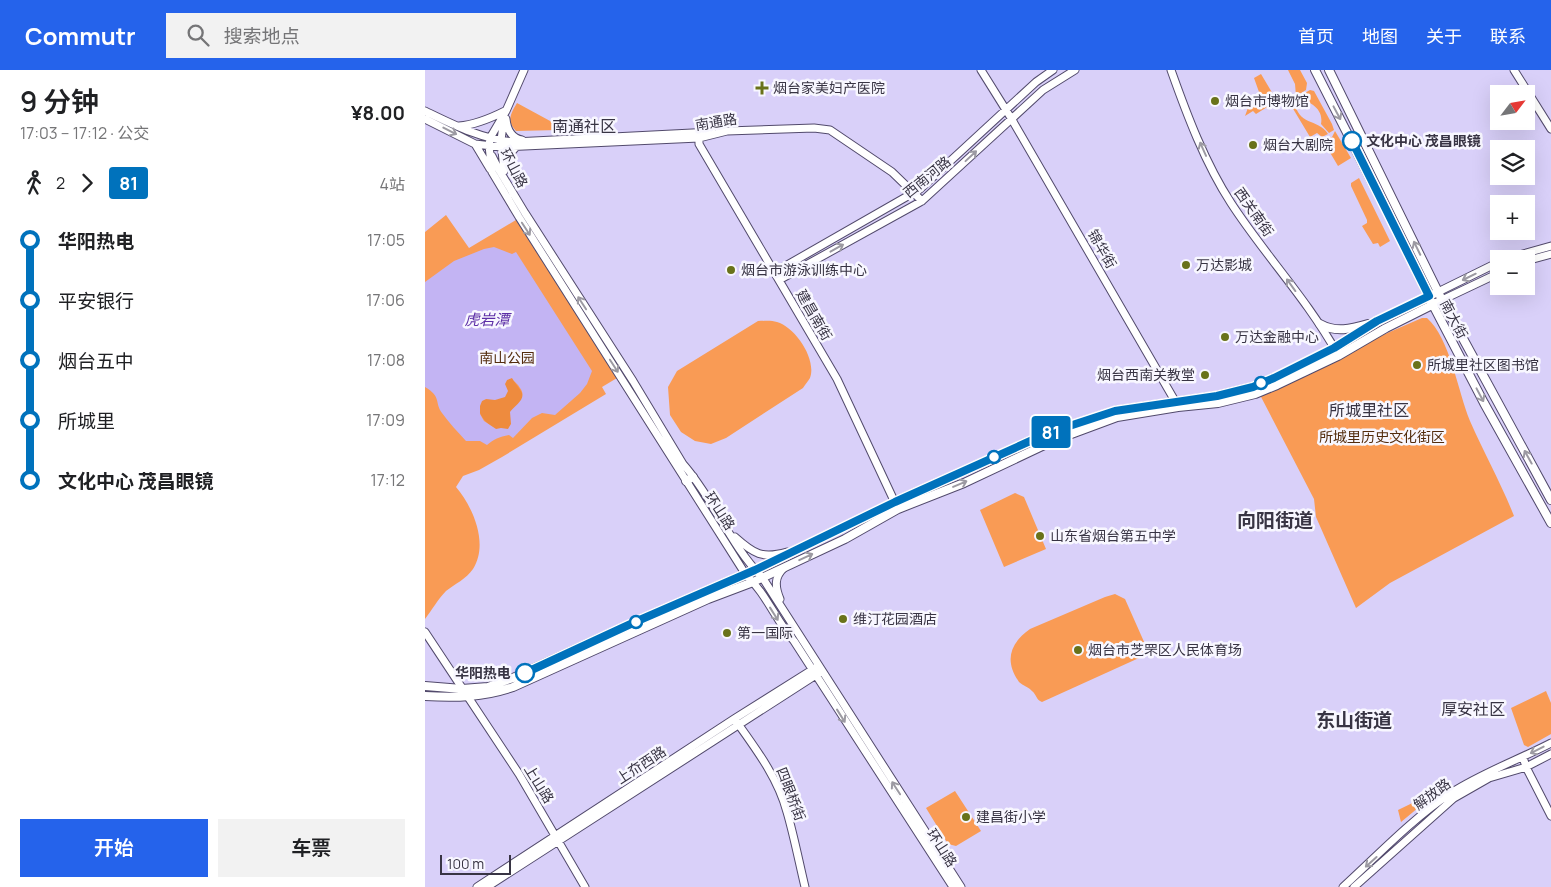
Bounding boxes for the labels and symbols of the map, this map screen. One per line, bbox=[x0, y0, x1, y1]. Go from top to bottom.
place label: 烟台家美妇产医院 bbox=[773, 78, 885, 97]
marker: 烟台家美妇产医院 bbox=[755, 81, 769, 95]
north arrow bbox=[1490, 85, 1535, 130]
place label: 烟台市博物馆 bbox=[1225, 91, 1309, 110]
marker: 烟台市博物馆 bbox=[1209, 95, 1221, 107]
one-way arrow bbox=[1333, 105, 1342, 120]
street label: 南通路 bbox=[694, 109, 738, 134]
district label: 南通社区 bbox=[552, 115, 616, 137]
one-way arrow bbox=[442, 127, 457, 136]
marker: 文化中心 茂昌眼镜 bbox=[1342, 131, 1362, 151]
place label: 文化中心 茂昌眼镜 bbox=[1366, 131, 1481, 150]
place label: 烟台大剧院 bbox=[1263, 135, 1333, 154]
marker: 烟台大剧院 bbox=[1247, 139, 1259, 151]
one-way arrow bbox=[1198, 142, 1207, 157]
street label: 环山路 bbox=[496, 145, 533, 191]
one-way arrow bbox=[964, 150, 977, 162]
street label: 西南河路 bbox=[899, 152, 954, 202]
street label: 西关南街 bbox=[1231, 183, 1278, 240]
one-way arrow bbox=[521, 222, 532, 236]
street label: 锦华街 bbox=[1084, 226, 1121, 272]
one-way arrow bbox=[1412, 241, 1421, 256]
one-way arrow bbox=[829, 242, 843, 252]
place label: 万达影城 bbox=[1196, 255, 1252, 274]
marker: 万达影城 bbox=[1180, 259, 1192, 271]
place label: 烟台市游泳训练中心 bbox=[741, 260, 867, 279]
marker: 烟台市游泳训练中心 bbox=[725, 264, 737, 276]
one-way arrow bbox=[1461, 272, 1476, 282]
one-way arrow bbox=[1286, 278, 1296, 292]
street label: 建昌南街 bbox=[792, 286, 837, 344]
one-way arrow bbox=[577, 296, 587, 310]
street label: 南大街 bbox=[1436, 296, 1473, 342]
water label: 虎岩潭 bbox=[464, 309, 512, 330]
place label: 万达金融中心 bbox=[1235, 327, 1319, 346]
marker: 万达金融中心 bbox=[1219, 331, 1231, 343]
park label: 南山公园 bbox=[479, 348, 535, 367]
place label: 所城里社区图书馆 bbox=[1427, 355, 1539, 374]
one-way arrow bbox=[609, 358, 619, 372]
marker: 所城里社区图书馆 bbox=[1411, 359, 1423, 371]
place label: 烟台西南关教堂 bbox=[1097, 365, 1195, 384]
marker: 烟台西南关教堂 bbox=[1199, 369, 1211, 381]
unlabelled marker bbox=[1254, 376, 1268, 390]
one-way arrow bbox=[1475, 387, 1485, 402]
district label: 所城里社区 bbox=[1329, 399, 1409, 421]
line badge: 81 bbox=[1029, 416, 1073, 448]
park label: 所城里历史文化街区 bbox=[1319, 427, 1445, 446]
unlabelled marker bbox=[987, 450, 1001, 464]
one-way arrow bbox=[1523, 450, 1533, 464]
one-way arrow bbox=[952, 479, 967, 488]
street label: 环山路 bbox=[701, 488, 740, 534]
district label: 向阳街道 bbox=[1237, 507, 1313, 533]
place label: 山东省烟台第五中学 bbox=[1050, 526, 1176, 545]
marker: 山东省烟台第五中学 bbox=[1034, 530, 1046, 542]
one-way arrow bbox=[798, 552, 813, 561]
one-way arrow bbox=[769, 607, 779, 621]
place label: 维汀花园酒店 bbox=[853, 609, 937, 628]
marker: 维汀花园酒店 bbox=[837, 613, 849, 625]
unlabelled marker bbox=[629, 615, 643, 629]
place label: 第一国际 bbox=[737, 623, 793, 642]
marker: 第一国际 bbox=[721, 627, 733, 639]
place label: 烟台市芝罘区人民体育场 bbox=[1088, 640, 1242, 659]
marker: 烟台市芝罘区人民体育场 bbox=[1072, 644, 1084, 656]
place label: 华阳热电 bbox=[455, 663, 511, 682]
marker: 华阳热电 bbox=[515, 663, 535, 683]
district label: 厚安社区 bbox=[1441, 698, 1505, 720]
district label: 东山街道 bbox=[1316, 707, 1392, 733]
one-way arrow bbox=[837, 709, 847, 723]
street label: 上夼西路 bbox=[612, 741, 669, 788]
one-way arrow bbox=[1530, 746, 1545, 755]
street label: 上山路 bbox=[520, 761, 559, 807]
street label: 四眼桥街 bbox=[773, 764, 810, 823]
street label: 解放路 bbox=[1409, 774, 1454, 814]
one-way arrow bbox=[891, 781, 901, 795]
place label: 建昌街小学 bbox=[976, 807, 1046, 826]
marker: 建昌街小学 bbox=[960, 811, 972, 823]
street label: 环山路 bbox=[923, 825, 962, 871]
scale bar bbox=[440, 852, 511, 875]
one-way arrow bbox=[1364, 856, 1377, 868]

